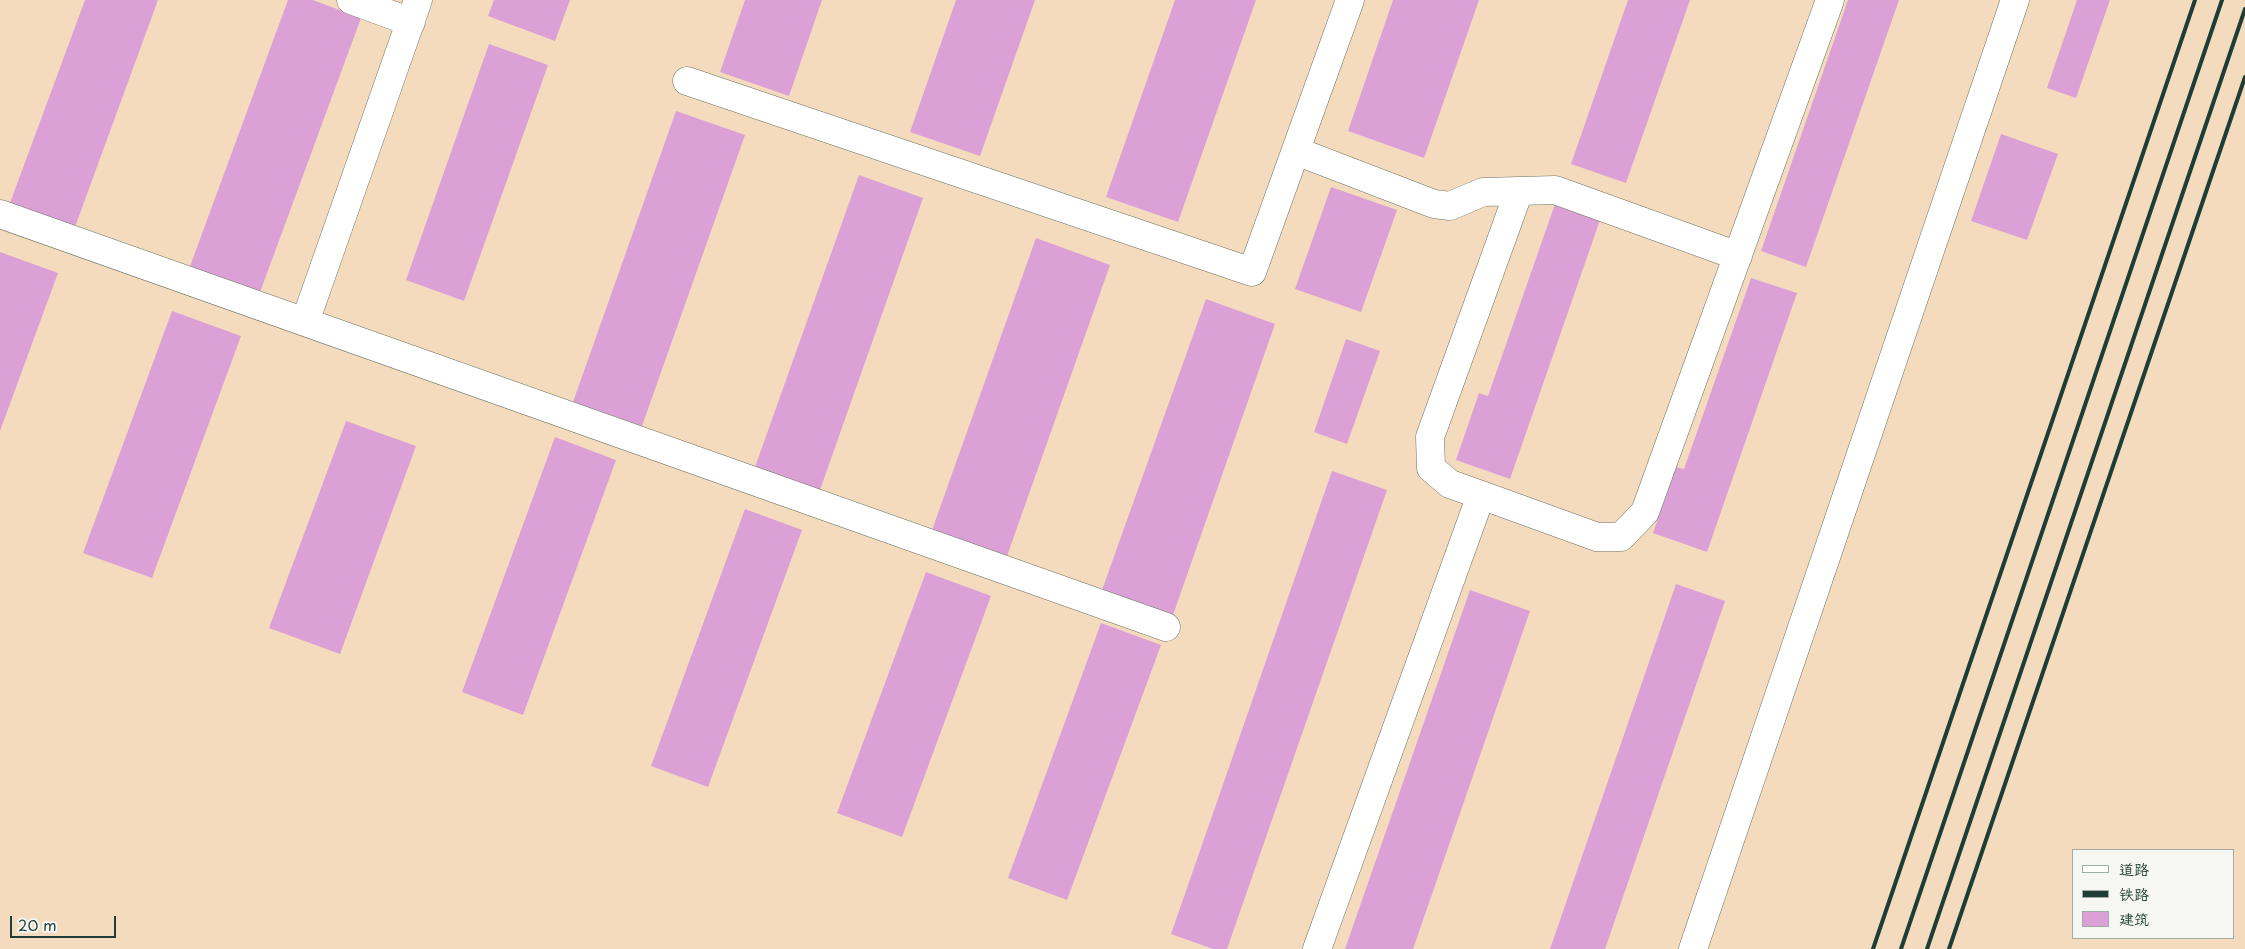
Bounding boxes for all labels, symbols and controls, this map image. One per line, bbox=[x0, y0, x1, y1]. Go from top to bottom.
legend bbox=[2072, 849, 2235, 939]
text: 道路 bbox=[2119, 857, 2149, 880]
text: 铁路 bbox=[2119, 882, 2149, 905]
scale bar bbox=[12, 906, 119, 938]
text: 建筑 bbox=[2119, 907, 2149, 930]
text: 20 m bbox=[18, 913, 57, 936]

